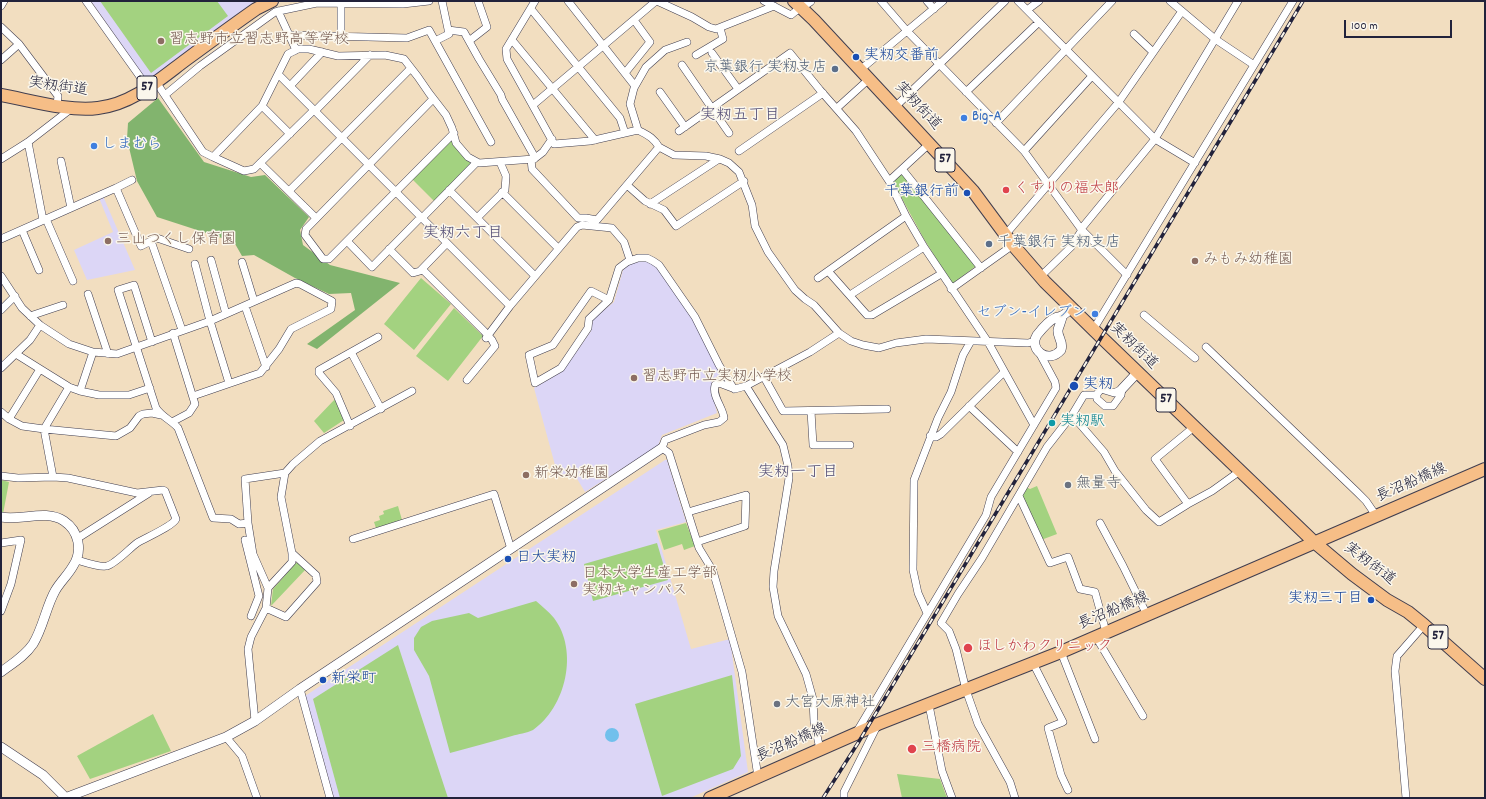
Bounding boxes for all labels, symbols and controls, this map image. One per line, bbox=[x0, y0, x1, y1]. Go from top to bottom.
scale bar bbox=[1346, 12, 1454, 38]
text: 100 m bbox=[1351, 18, 1378, 35]
place label: 習志野市立習志野高等学校 bbox=[169, 32, 349, 50]
marker: 習志野市立習志野高等学校 bbox=[156, 36, 166, 46]
place label: 実籾交番前 bbox=[864, 48, 939, 66]
marker: 実籾交番前 bbox=[851, 52, 861, 62]
place label: 京葉銀行 実籾支店 bbox=[704, 60, 827, 78]
marker: 京葉銀行 実籾支店 bbox=[830, 64, 840, 74]
street label: 実籾街道 bbox=[27, 75, 89, 101]
road number: 57 bbox=[137, 76, 157, 100]
street label: 実籾街道 bbox=[890, 79, 944, 135]
district label: 実籾五丁目 bbox=[700, 107, 780, 127]
place label: Big-A bbox=[972, 109, 1002, 127]
marker: Big-A bbox=[959, 113, 969, 123]
place label: しまむら bbox=[102, 137, 162, 155]
marker: しまむら bbox=[89, 141, 99, 151]
road number: 57 bbox=[935, 148, 955, 172]
place label: くすりの福太郎 bbox=[1014, 181, 1119, 199]
place label: 千葉銀行前 bbox=[884, 184, 959, 202]
marker: くすりの福太郎 bbox=[1001, 185, 1011, 195]
marker: 千葉銀行前 bbox=[962, 188, 972, 198]
district label: 実籾六丁目 bbox=[423, 225, 503, 245]
place label: 三山つくし保育園 bbox=[116, 232, 236, 250]
place label: 千葉銀行 実籾支店 bbox=[997, 235, 1120, 253]
marker: 三山つくし保育園 bbox=[103, 236, 113, 246]
marker: 千葉銀行 実籾支店 bbox=[984, 239, 994, 249]
place label: みもみ幼稚園 bbox=[1203, 252, 1293, 270]
marker: みもみ幼稚園 bbox=[1190, 256, 1200, 266]
place label: セブン-イレブン bbox=[977, 305, 1087, 323]
marker: セブン-イレブン bbox=[1090, 309, 1100, 319]
street label: 実籾街道 bbox=[1105, 320, 1161, 374]
place label: 習志野市立実籾小学校 bbox=[642, 369, 792, 387]
marker: 習志野市立実籾小学校 bbox=[629, 373, 639, 383]
place label: 実籾 bbox=[1083, 377, 1113, 395]
marker: 実籾 bbox=[1068, 380, 1080, 392]
road number: 57 bbox=[1156, 388, 1176, 412]
place label: 実籾駅 bbox=[1060, 414, 1105, 432]
marker: 実籾駅 bbox=[1047, 418, 1057, 428]
street label: 長沼船橋線 bbox=[1374, 461, 1450, 507]
district label: 実籾一丁目 bbox=[758, 464, 838, 484]
place label: 新栄幼稚園 bbox=[534, 466, 609, 484]
marker: 新栄幼稚園 bbox=[521, 470, 531, 480]
place label: 無量寺 bbox=[1076, 476, 1121, 494]
marker: 無量寺 bbox=[1063, 480, 1073, 490]
street label: 実籾街道 bbox=[1340, 540, 1398, 590]
place label: 日大実籾 bbox=[516, 550, 576, 568]
marker: 日大実籾 bbox=[503, 554, 513, 564]
place label: 日本大学生産工学部 実籾キャンパス bbox=[582, 566, 717, 601]
marker: 日本大学生産工学部 実籾キャンパス bbox=[569, 579, 579, 589]
street label: 長沼船橋線 bbox=[1076, 589, 1152, 635]
place label: 実籾三丁目 bbox=[1288, 591, 1363, 609]
marker: 実籾三丁目 bbox=[1366, 595, 1376, 605]
road number: 57 bbox=[1428, 625, 1448, 649]
place label: ほしかわクリニック bbox=[977, 639, 1112, 657]
marker: ほしかわクリニック bbox=[962, 642, 974, 654]
place label: 新栄町 bbox=[331, 671, 376, 689]
marker: 新栄町 bbox=[318, 675, 328, 685]
place label: 大宮大原神社 bbox=[785, 695, 875, 713]
marker: 大宮大原神社 bbox=[772, 699, 782, 709]
street label: 長沼船橋線 bbox=[754, 721, 830, 767]
place label: 三橋病院 bbox=[921, 740, 981, 758]
marker: 三橋病院 bbox=[906, 743, 918, 755]

